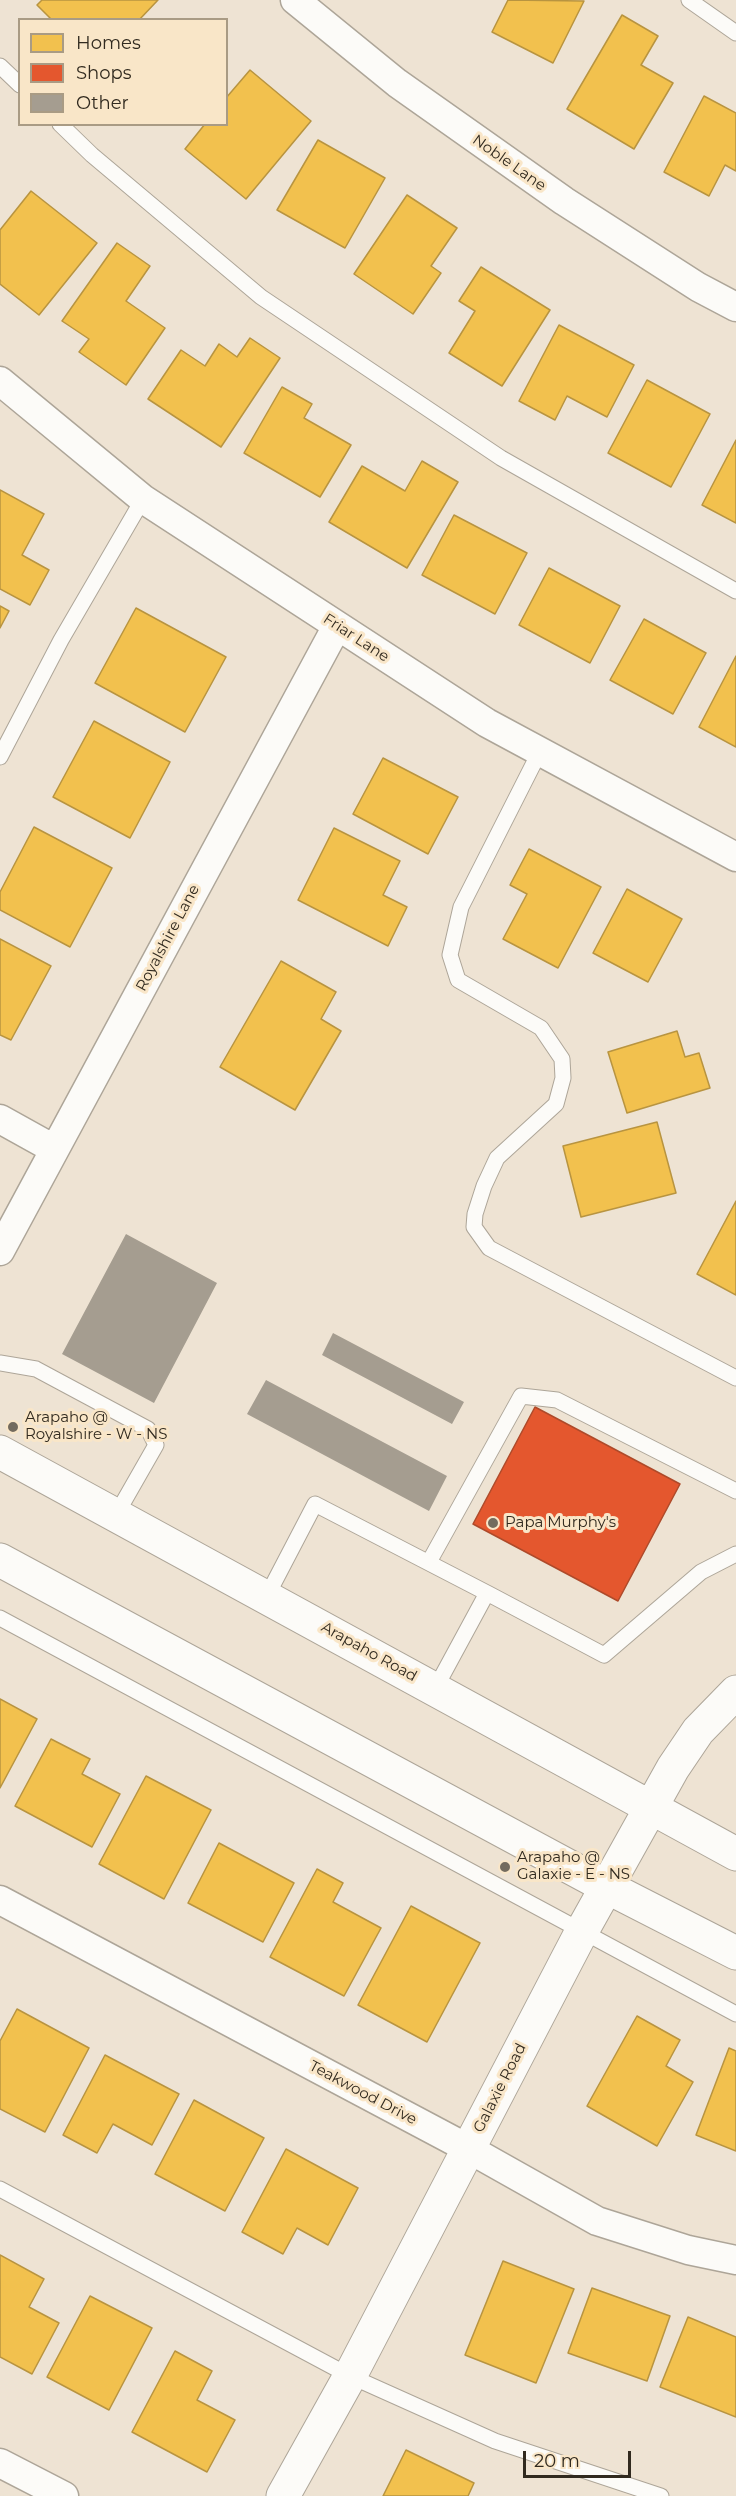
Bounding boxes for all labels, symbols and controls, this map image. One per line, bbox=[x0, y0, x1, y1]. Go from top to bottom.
legend bbox=[18, 18, 228, 126]
text: Homes bbox=[76, 32, 141, 54]
text: Shops bbox=[76, 62, 132, 84]
text: Other bbox=[76, 92, 129, 114]
street label: Noble Lane bbox=[469, 131, 549, 195]
street label: Friar Lane bbox=[320, 610, 392, 666]
street label: Royalshire Lane bbox=[132, 882, 204, 994]
place label: Arapaho @ Royalshire - W - NS bbox=[25, 1409, 167, 1444]
marker: Arapaho @ Royalshire - W - NS bbox=[6, 1420, 20, 1434]
place label: Papa Murphy's bbox=[505, 1514, 616, 1532]
marker: Papa Murphy's bbox=[486, 1516, 500, 1530]
street label: Arapaho Road bbox=[318, 1618, 420, 1686]
place label: Arapaho @ Galaxie - E - NS bbox=[517, 1849, 630, 1884]
marker: Arapaho @ Galaxie - E - NS bbox=[498, 1860, 512, 1874]
street label: Galaxie Road bbox=[470, 2040, 530, 2136]
street label: Teakwood Drive bbox=[306, 2057, 420, 2129]
scale bar bbox=[526, 2439, 634, 2477]
text: 20 m bbox=[534, 2450, 580, 2472]

